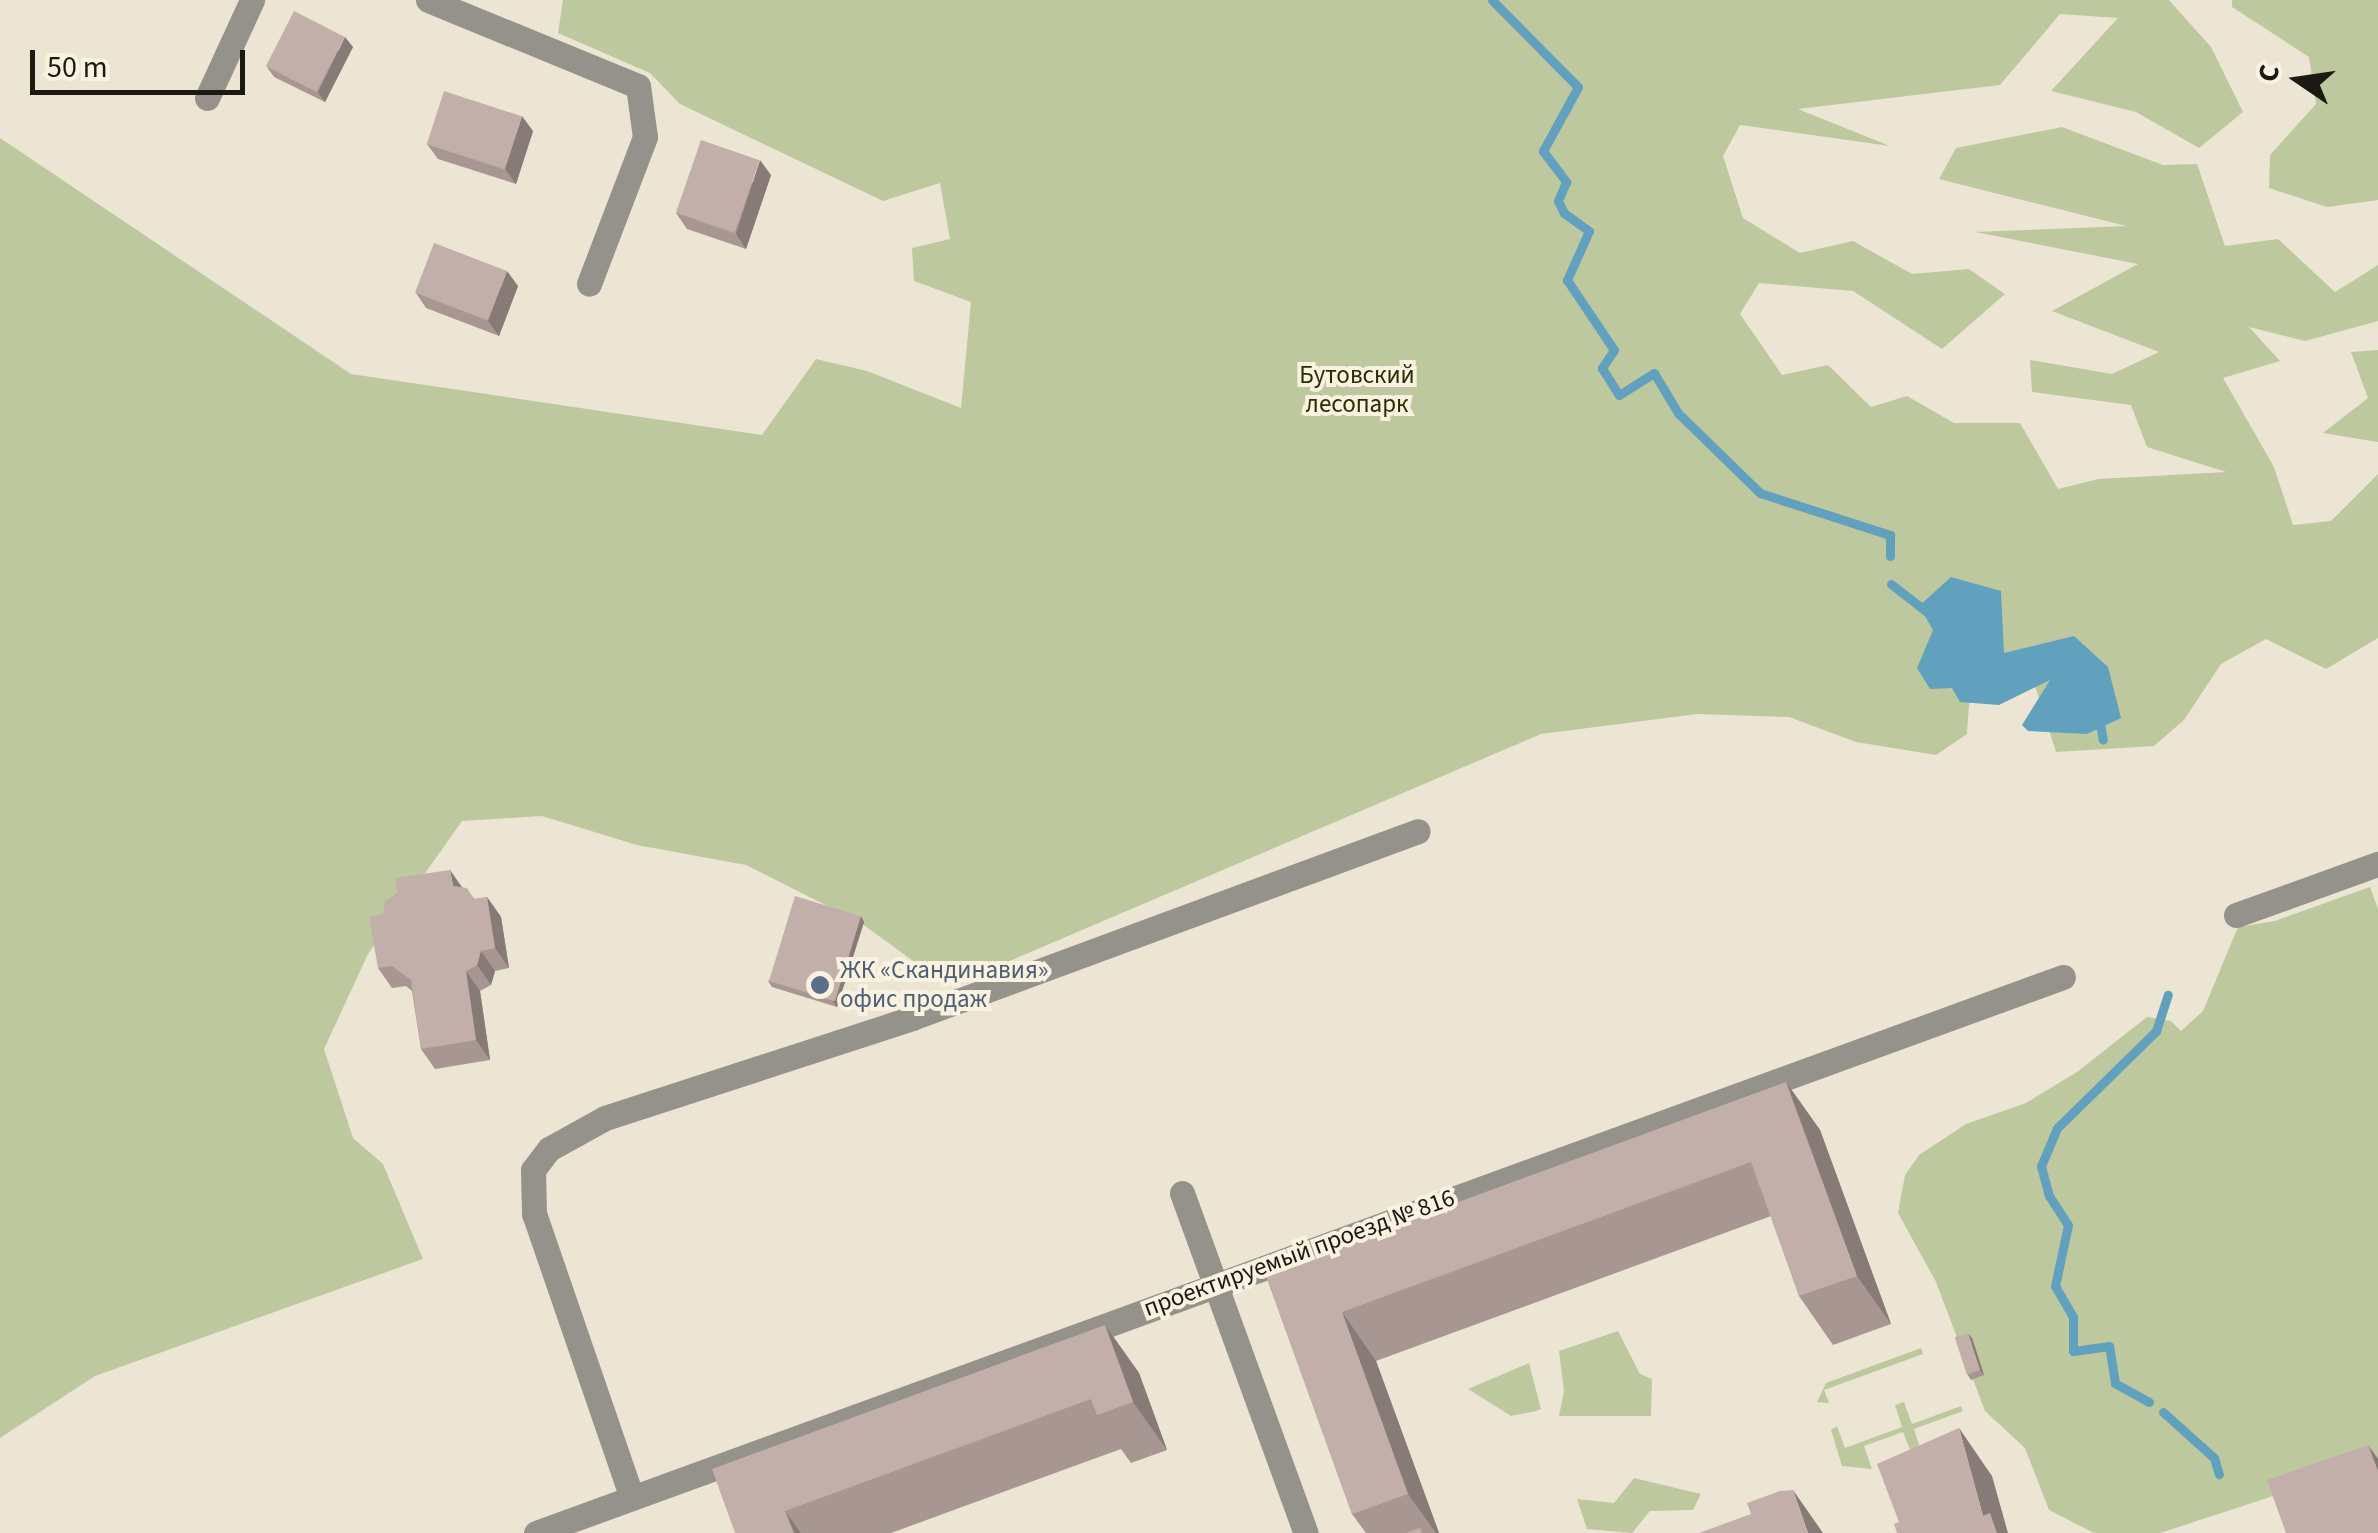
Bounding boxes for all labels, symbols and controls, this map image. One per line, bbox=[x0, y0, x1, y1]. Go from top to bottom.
scale bar bbox=[35, 30, 250, 92]
north arrow bbox=[2248, 30, 2348, 130]
text: 50 m bbox=[47, 46, 108, 89]
text: С bbox=[2247, 61, 2290, 86]
park label: Бутовский лесопарк bbox=[1299, 361, 1415, 420]
place label: ЖК «Скандинавия» офис продаж bbox=[840, 956, 1049, 1015]
marker: ЖК «Скандинавия» офис продаж bbox=[809, 974, 831, 996]
street label: проектируемый проезд № 816 bbox=[1139, 1183, 1459, 1323]

